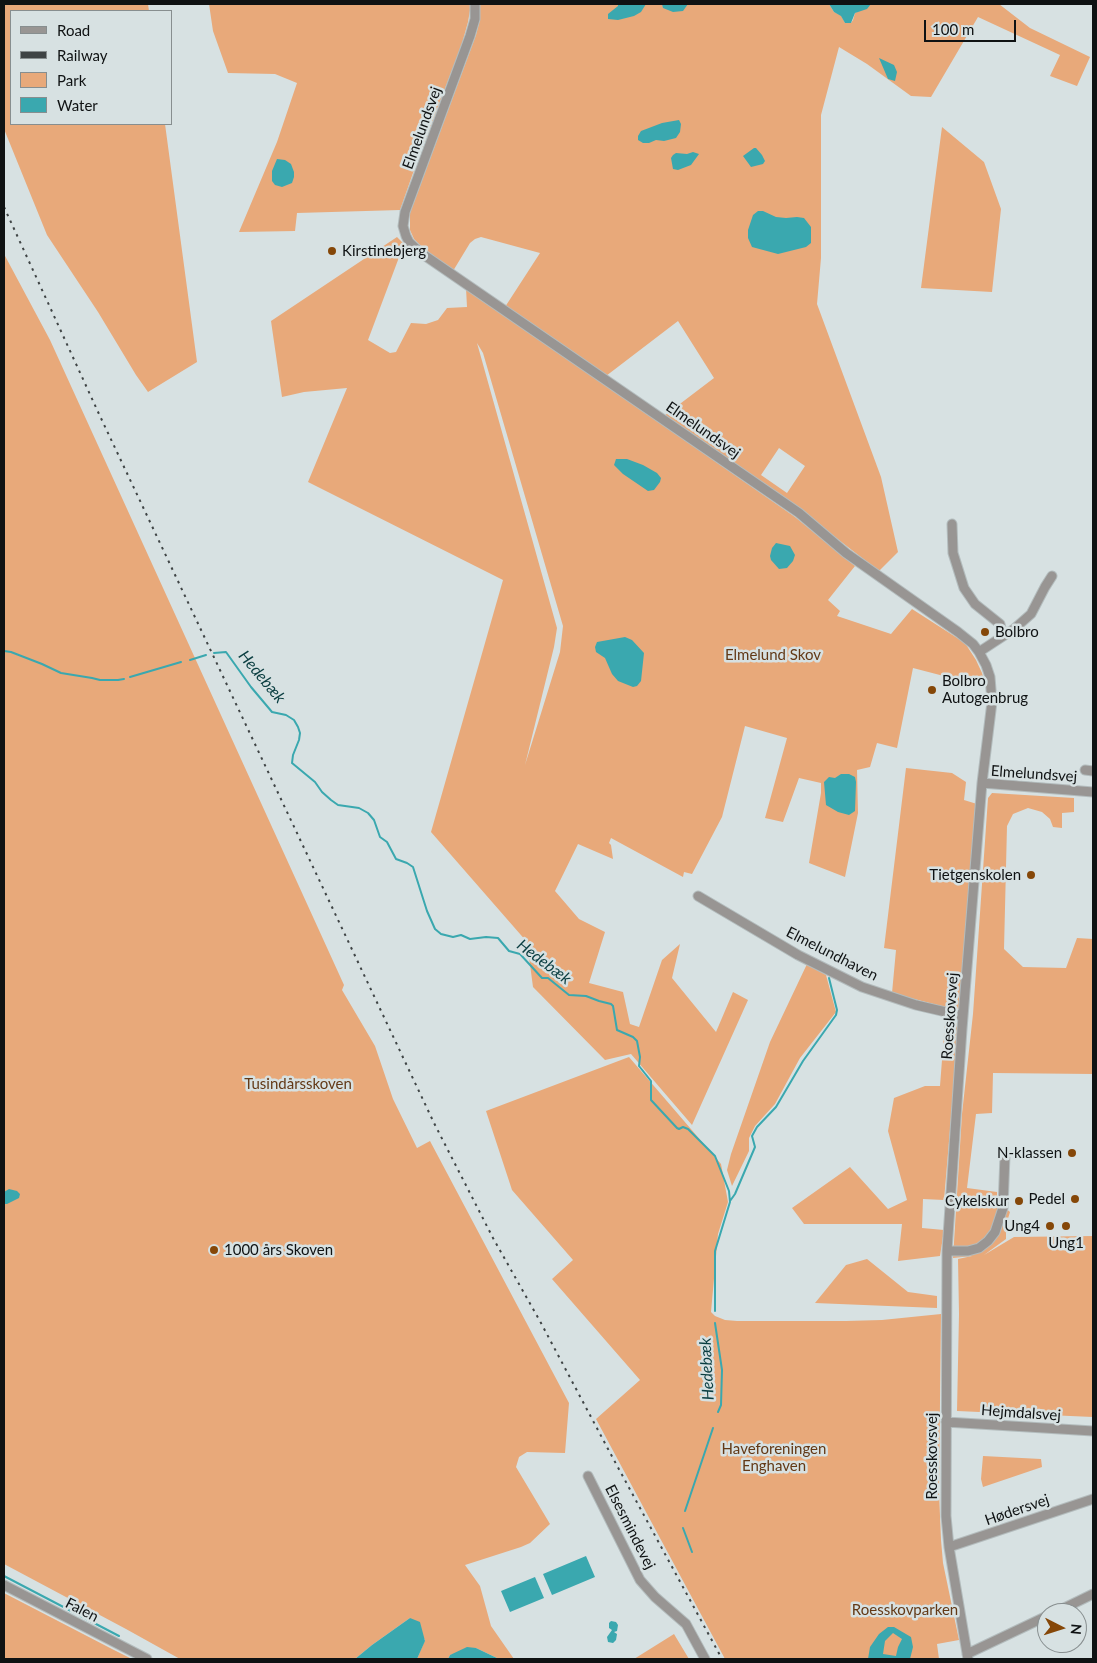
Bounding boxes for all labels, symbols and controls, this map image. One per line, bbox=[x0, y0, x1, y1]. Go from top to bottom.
legend bbox=[10, 10, 172, 125]
scale bar bbox=[927, 10, 1020, 42]
text: 100 m bbox=[932, 20, 974, 38]
text: Road bbox=[57, 21, 90, 39]
text: Railway bbox=[57, 46, 108, 64]
text: Park bbox=[57, 71, 86, 89]
street label: Elmelundsvej bbox=[399, 84, 445, 172]
text: Water bbox=[57, 96, 98, 114]
place label: Kirstinebjerg bbox=[342, 242, 426, 260]
marker: Kirstinebjerg bbox=[326, 245, 338, 257]
street label: Elmelundsvej bbox=[662, 398, 744, 462]
place label: Bolbro bbox=[995, 623, 1039, 641]
marker: Bolbro bbox=[979, 626, 991, 638]
park label: Elmelund Skov bbox=[725, 646, 821, 664]
water label: Hedebæk bbox=[234, 647, 290, 707]
place label: Bolbro Autogenbrug bbox=[942, 672, 1028, 707]
marker: Bolbro Autogenbrug bbox=[926, 684, 938, 696]
street label: Elmelundsvej bbox=[990, 762, 1078, 786]
place label: Tietgenskolen bbox=[929, 866, 1021, 884]
marker: Tietgenskolen bbox=[1025, 869, 1037, 881]
street label: Elmelundhaven bbox=[783, 923, 881, 985]
water label: Hedebæk bbox=[513, 935, 575, 989]
street label: Roesskovsvej bbox=[938, 972, 962, 1060]
park label: Tusindårsskoven bbox=[244, 1075, 352, 1093]
place label: N-klassen bbox=[997, 1144, 1062, 1162]
marker: N-klassen bbox=[1066, 1147, 1078, 1159]
place label: Pedel bbox=[1029, 1190, 1065, 1208]
place label: Cykelskur bbox=[945, 1192, 1009, 1210]
marker: Pedel bbox=[1069, 1193, 1081, 1205]
marker: Cykelskur bbox=[1013, 1195, 1025, 1207]
place label: Ung4 bbox=[1004, 1217, 1040, 1235]
marker: Ung4 bbox=[1044, 1220, 1056, 1232]
marker: Ung1 bbox=[1060, 1220, 1072, 1232]
place label: Ung1 bbox=[1048, 1234, 1084, 1252]
place label: 1000 års Skoven bbox=[224, 1241, 333, 1259]
marker: 1000 års Skoven bbox=[208, 1244, 220, 1256]
water label: Hedebæk bbox=[696, 1337, 718, 1401]
street label: Hejmdalsvej bbox=[981, 1401, 1061, 1425]
street label: Roesskovsvej bbox=[923, 1413, 941, 1499]
park label: Haveforeningen Enghaven bbox=[722, 1440, 826, 1475]
street label: Elsesmindevej bbox=[601, 1482, 659, 1572]
street label: Hødersvej bbox=[982, 1491, 1052, 1529]
street label: Falen bbox=[62, 1594, 102, 1626]
park label: Roesskovparken bbox=[852, 1601, 958, 1619]
north arrow bbox=[1037, 1603, 1087, 1653]
text: N bbox=[1068, 1623, 1085, 1635]

